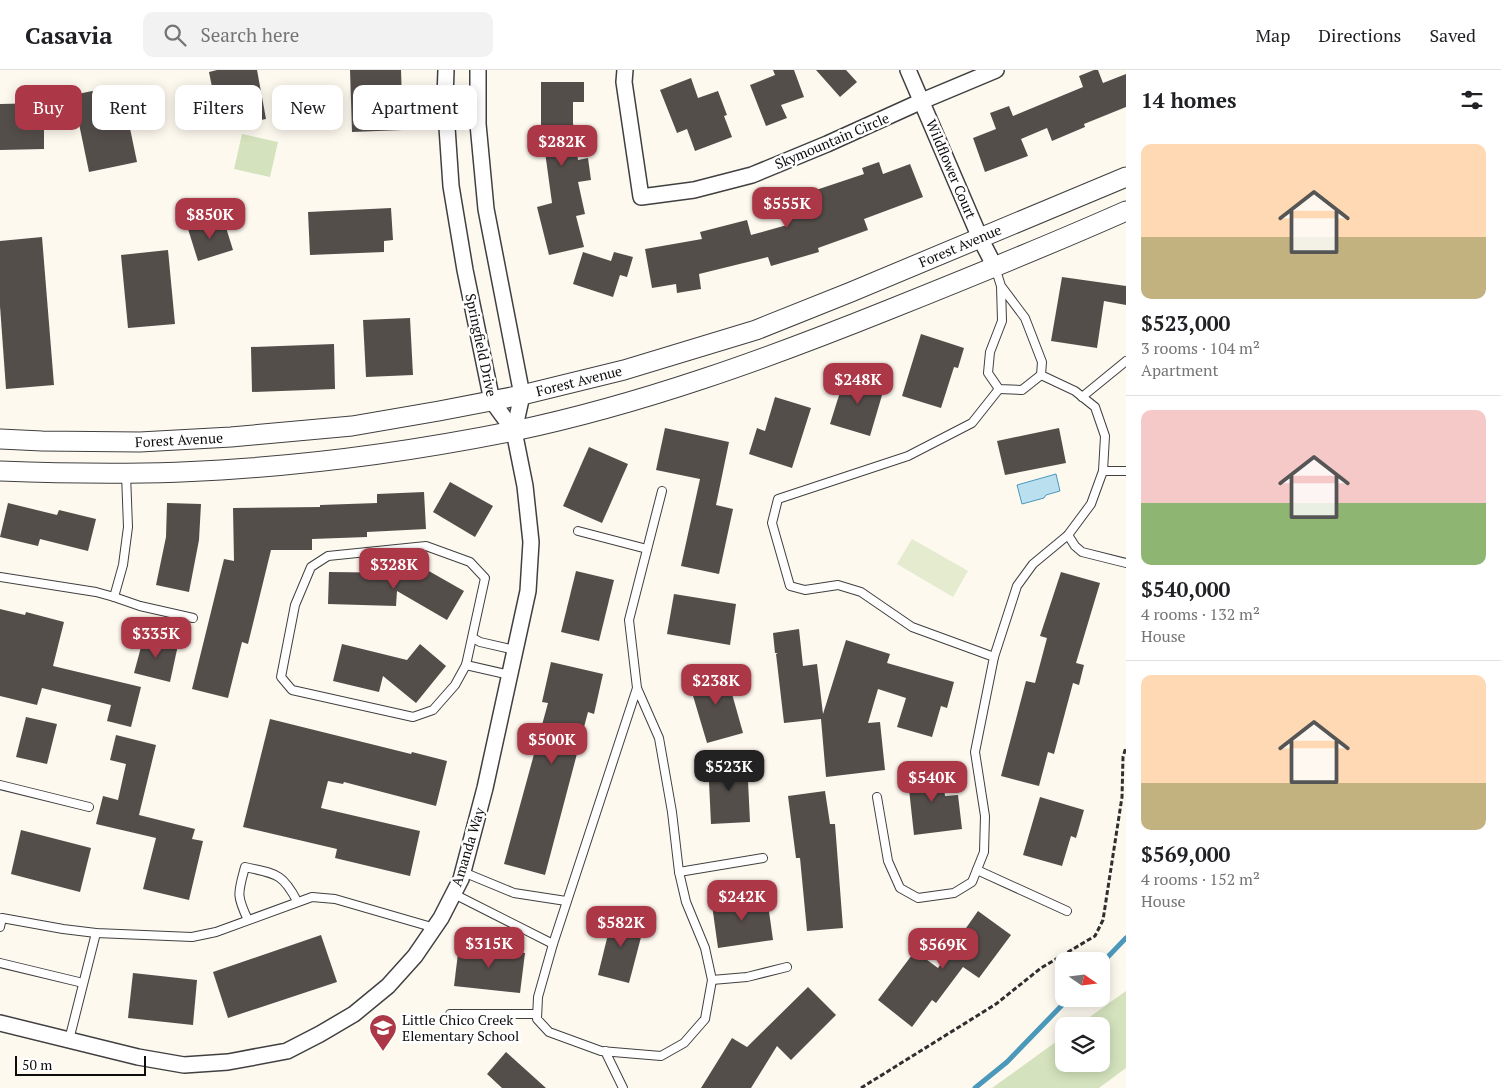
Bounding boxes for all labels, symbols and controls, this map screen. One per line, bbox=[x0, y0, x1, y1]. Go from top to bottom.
search box bbox=[143, 12, 493, 57]
text: Casavia bbox=[25, 19, 113, 51]
icon: search bbox=[161, 21, 189, 49]
text: Search here bbox=[201, 22, 299, 47]
text: Map bbox=[1255, 23, 1290, 47]
text: Directions bbox=[1318, 23, 1401, 47]
text: Saved bbox=[1429, 23, 1476, 47]
chip: Buy bbox=[15, 85, 82, 130]
chip: Rent bbox=[92, 85, 165, 130]
chip: Filters bbox=[175, 85, 262, 130]
chip: New bbox=[272, 85, 343, 130]
chip: Apartment bbox=[353, 85, 477, 130]
text: 14 homes bbox=[1141, 86, 1237, 114]
icon: filters bbox=[1458, 86, 1486, 114]
street label: Skymountain Circle bbox=[772, 108, 892, 173]
street label: Wildflower Court bbox=[922, 116, 981, 222]
pin: $282K bbox=[527, 124, 597, 167]
text: $282K bbox=[538, 130, 586, 152]
icon: home bbox=[1269, 177, 1359, 267]
pin: $555K bbox=[752, 186, 822, 229]
text: $555K bbox=[763, 192, 811, 214]
pin: $850K bbox=[175, 198, 245, 240]
text: $850K bbox=[186, 203, 234, 225]
street label: Forest Avenue bbox=[916, 220, 1004, 271]
street label: Springfield Drive bbox=[461, 292, 502, 398]
text: $523,000 bbox=[1141, 309, 1230, 337]
text: 3 rooms · 104 m² bbox=[1141, 337, 1260, 359]
text: Apartment bbox=[1141, 359, 1218, 381]
street label: Forest Avenue bbox=[534, 361, 624, 400]
pin: $248K bbox=[823, 362, 893, 405]
text: $248K bbox=[834, 368, 882, 390]
street label: Forest Avenue bbox=[135, 428, 223, 451]
icon: home bbox=[1269, 442, 1359, 532]
pin: $328K bbox=[359, 548, 429, 590]
text: $328K bbox=[370, 553, 418, 575]
text: $540,000 bbox=[1141, 575, 1230, 603]
text: 4 rooms · 132 m² bbox=[1141, 603, 1260, 625]
pin: $335K bbox=[121, 616, 191, 659]
text: $335K bbox=[132, 622, 180, 644]
text: House bbox=[1141, 625, 1186, 647]
pin: $238K bbox=[681, 664, 751, 706]
text: $238K bbox=[692, 669, 740, 691]
icon: home bbox=[1269, 707, 1359, 797]
pin: $500K bbox=[517, 722, 587, 765]
text: $500K bbox=[528, 728, 576, 750]
pin: $523K bbox=[694, 750, 764, 792]
text: $523K bbox=[705, 755, 753, 777]
pin: $540K bbox=[897, 760, 967, 803]
text: $540K bbox=[908, 766, 956, 788]
street label: Amanda Way bbox=[447, 804, 489, 889]
text: $569,000 bbox=[1141, 840, 1230, 868]
text: 4 rooms · 152 m² bbox=[1141, 868, 1260, 890]
pin: $242K bbox=[707, 880, 777, 922]
text: $242K bbox=[718, 885, 766, 907]
text: House bbox=[1141, 890, 1186, 912]
pin: $582K bbox=[586, 906, 656, 948]
text: $582K bbox=[597, 911, 645, 933]
pin: $315K bbox=[454, 926, 524, 969]
pin: $569K bbox=[908, 928, 978, 970]
text: $315K bbox=[465, 932, 513, 954]
text: $569K bbox=[919, 933, 967, 955]
north arrow bbox=[1055, 952, 1110, 1008]
map controls bbox=[1055, 952, 1110, 1072]
place label: Little Chico Creek Elementary School bbox=[402, 1010, 519, 1045]
school or university icon: Little Chico Creek Elementary School bbox=[368, 1013, 398, 1052]
button: layers bbox=[1055, 1017, 1110, 1072]
scale bar bbox=[15, 1053, 146, 1076]
text: 50 m bbox=[22, 1055, 52, 1074]

